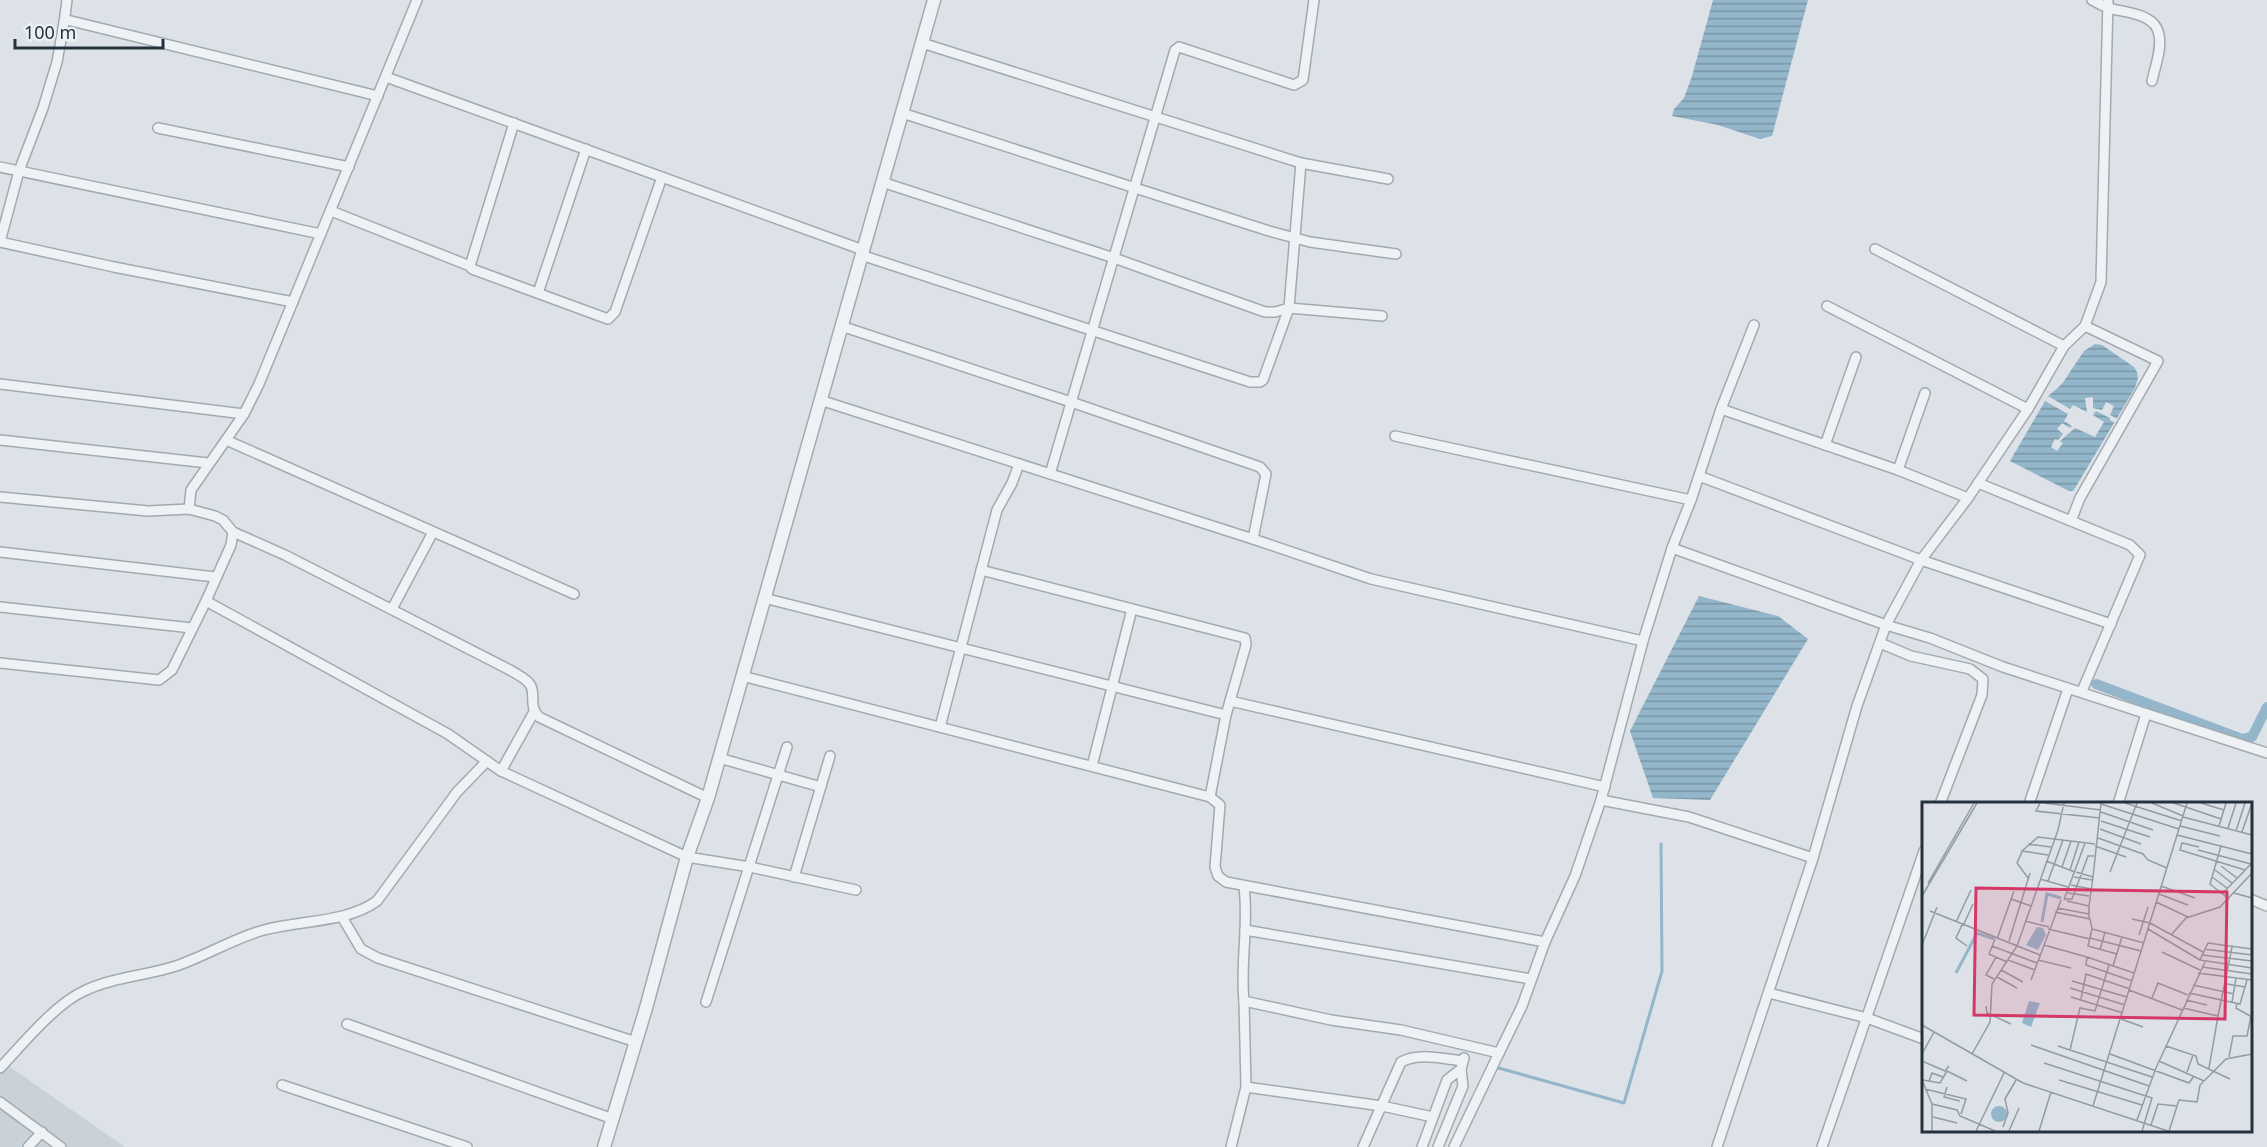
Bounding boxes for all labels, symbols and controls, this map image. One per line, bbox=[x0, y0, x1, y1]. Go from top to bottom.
scale bar bbox=[15, 12, 164, 50]
text: 100 m bbox=[24, 20, 76, 44]
inset map bbox=[1922, 802, 2252, 1132]

